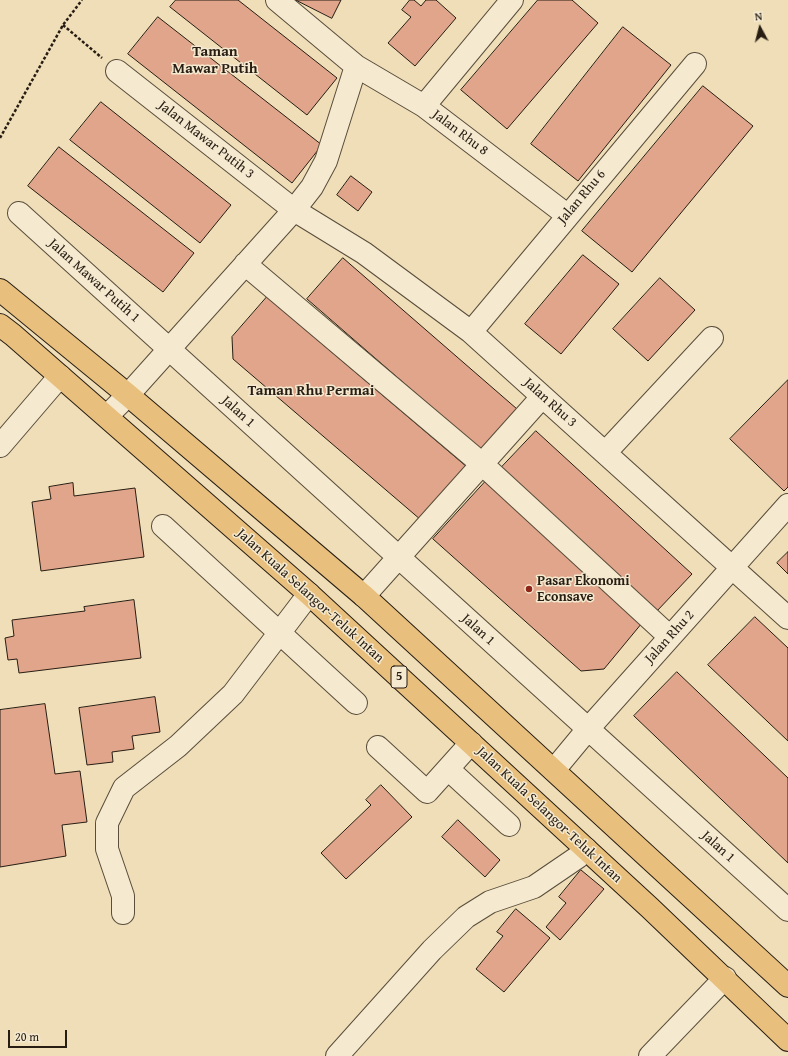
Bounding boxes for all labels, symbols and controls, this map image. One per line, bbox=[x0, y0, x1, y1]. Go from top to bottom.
north arrow bbox=[740, 8, 780, 48]
text: N bbox=[754, 8, 763, 24]
district label: Taman Mawar Putih bbox=[172, 43, 258, 78]
street label: Jalan Mawar Putih 3 bbox=[155, 97, 257, 183]
street label: Jalan Rhu 8 bbox=[429, 106, 491, 160]
street label: Jalan Rhu 6 bbox=[554, 166, 610, 228]
street label: Jalan Mawar Putih 1 bbox=[45, 236, 143, 326]
street label: Jalan Rhu 3 bbox=[520, 375, 580, 431]
district label: Taman Rhu Permai bbox=[248, 382, 374, 400]
street label: Jalan 1 bbox=[218, 393, 258, 431]
street label: Jalan Kuala Selangor-Teluk Intan bbox=[233, 525, 387, 667]
place label: Pasar Ekonomi Econsave bbox=[537, 573, 630, 606]
marker: Pasar Ekonomi Econsave bbox=[524, 584, 534, 594]
street label: Jalan Rhu 2 bbox=[642, 607, 698, 667]
street label: Jalan 1 bbox=[458, 611, 498, 649]
road number: 5 bbox=[391, 666, 407, 688]
street label: Jalan Kuala Selangor-Teluk Intan bbox=[473, 743, 625, 887]
street label: Jalan 1 bbox=[698, 828, 738, 866]
scale bar bbox=[10, 1022, 69, 1048]
text: 20 m bbox=[15, 1028, 39, 1045]

